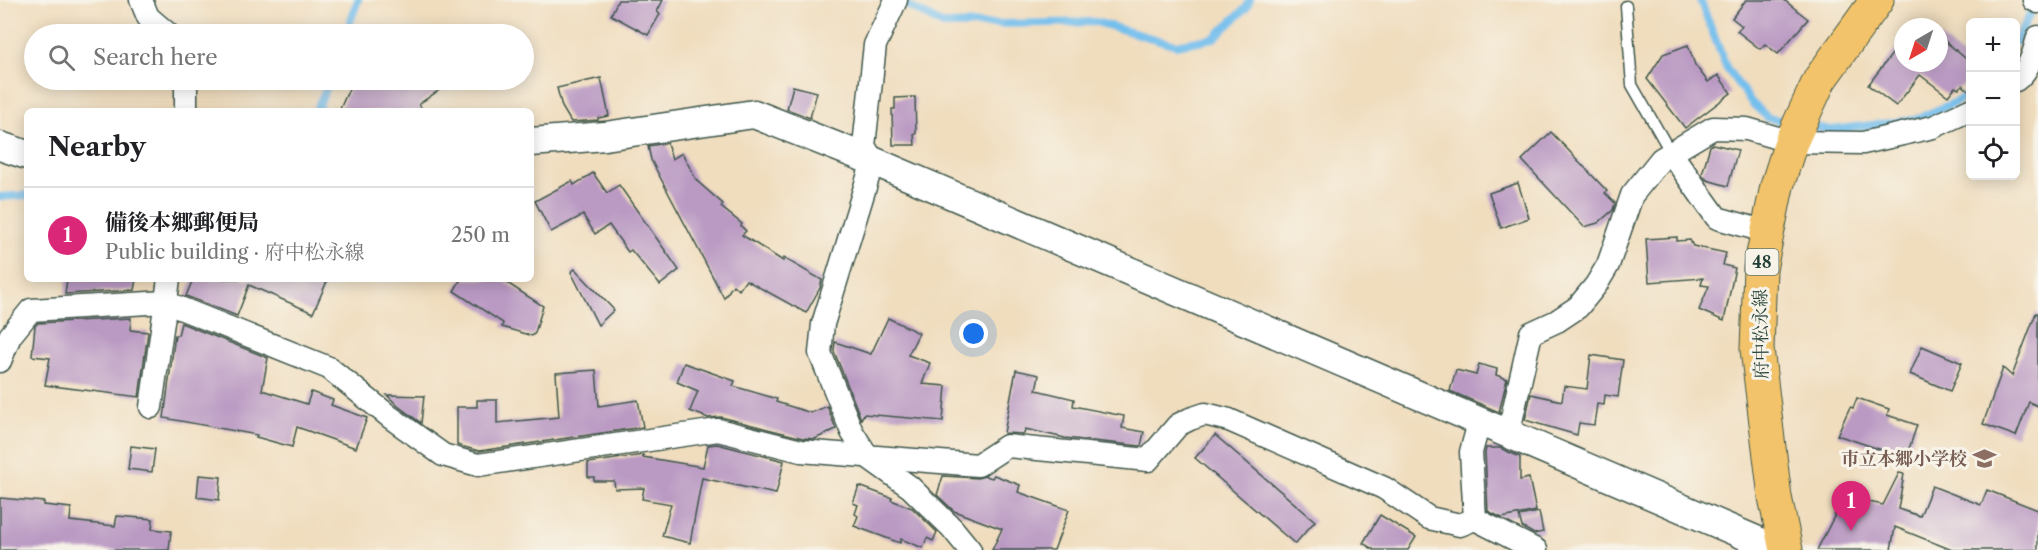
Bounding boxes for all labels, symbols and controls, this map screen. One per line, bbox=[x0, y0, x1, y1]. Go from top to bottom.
north arrow bbox=[1894, 18, 1948, 72]
map controls bbox=[1966, 18, 2020, 180]
button: + bbox=[1966, 18, 2020, 72]
search box bbox=[24, 24, 534, 90]
icon: search bbox=[45, 41, 78, 74]
text: Search here bbox=[93, 44, 218, 71]
button: − bbox=[1966, 72, 2020, 126]
button: locate bbox=[1966, 126, 2020, 180]
text: Nearby bbox=[48, 131, 146, 163]
text: 備後本郷郵便局 bbox=[105, 209, 259, 236]
text: 1 bbox=[63, 223, 72, 247]
text: 250 m bbox=[451, 223, 510, 247]
text: Public building · 府中松永線 bbox=[105, 240, 365, 264]
road number: 48 bbox=[1746, 249, 1778, 275]
street label: 府中松永線 bbox=[1749, 289, 1773, 379]
your location bbox=[959, 319, 988, 348]
school or university icon: 市立本郷小学校 bbox=[1972, 446, 1998, 472]
place label: 市立本郷小学校 bbox=[1841, 448, 1967, 470]
pin: 1 bbox=[1832, 482, 1870, 531]

